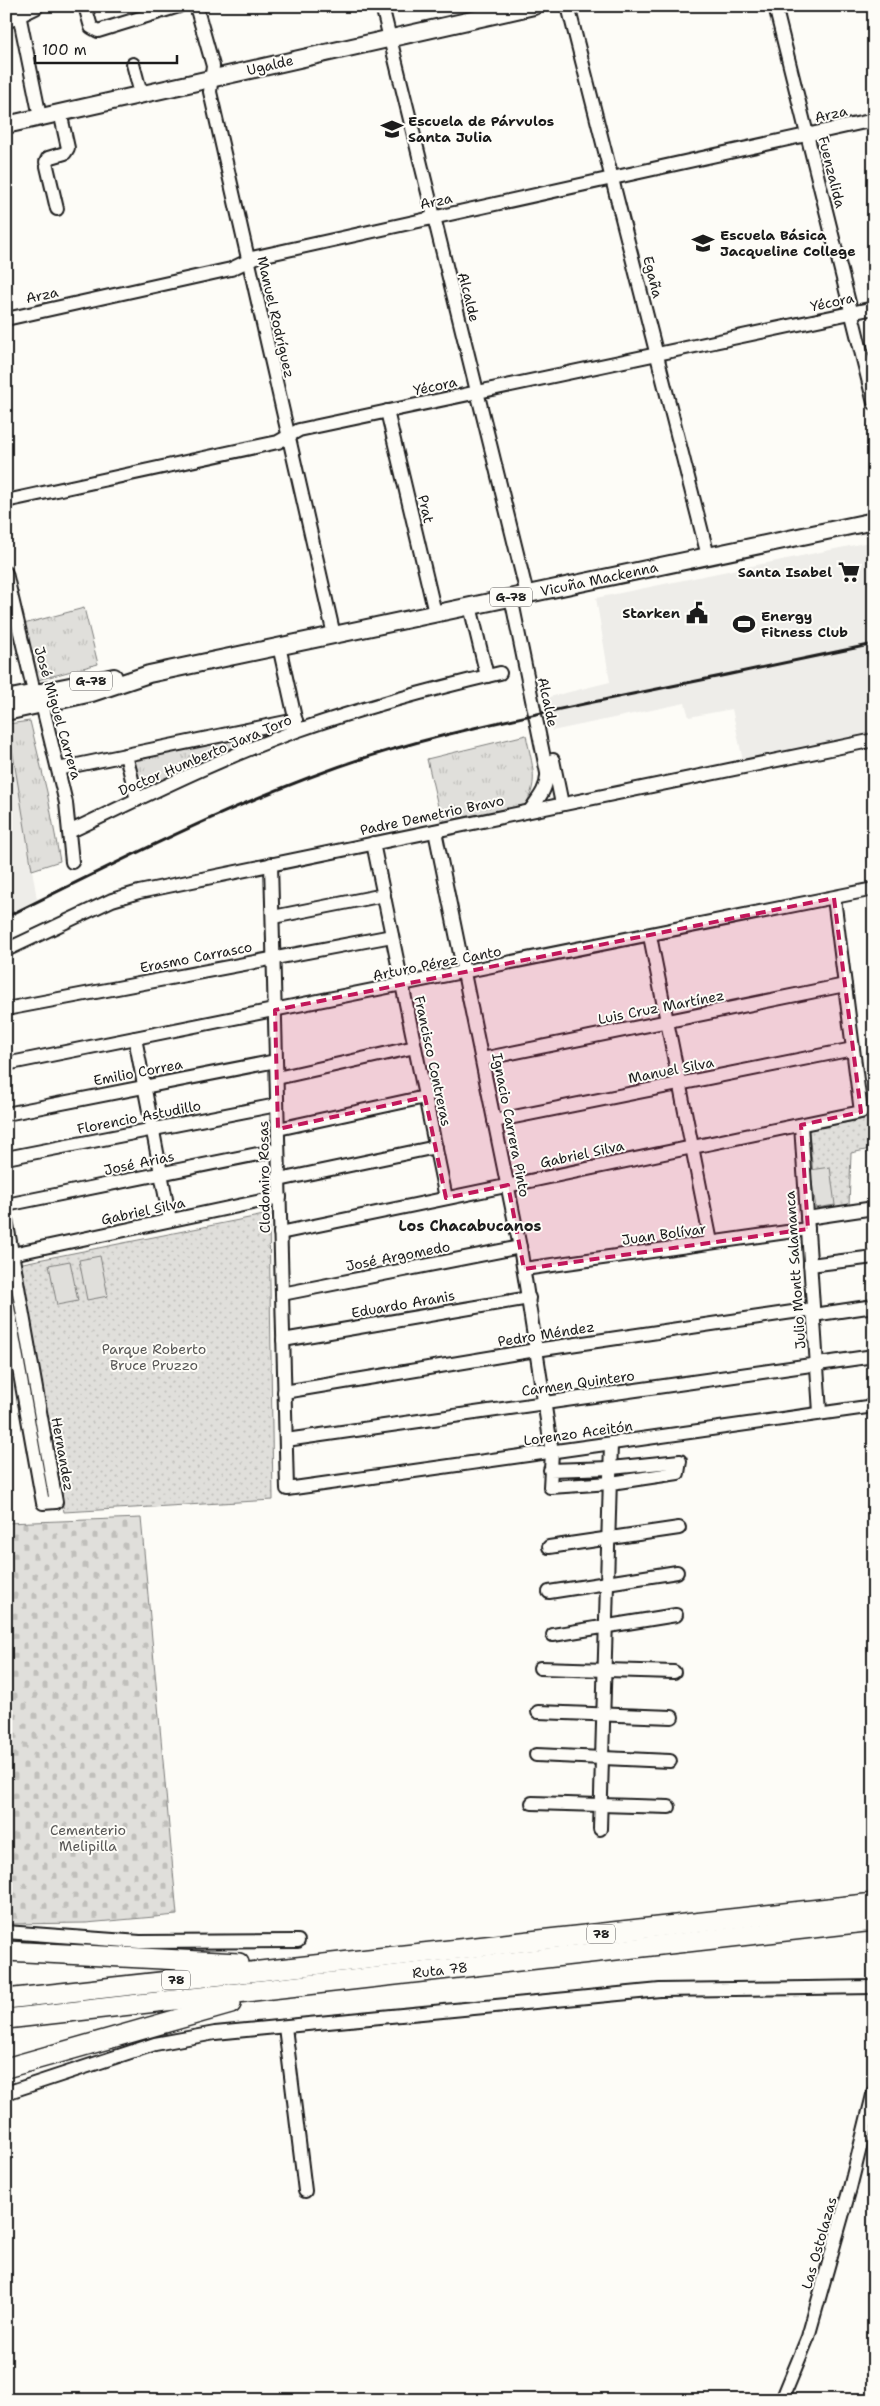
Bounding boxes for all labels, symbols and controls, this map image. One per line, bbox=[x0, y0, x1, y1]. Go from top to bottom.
scale bar bbox=[35, 32, 178, 64]
text: 100 m bbox=[42, 40, 87, 60]
street label: Ugalde bbox=[245, 51, 295, 79]
street label: Arza bbox=[813, 101, 849, 126]
place label: Escuela de Párvulos Santa Julia bbox=[408, 112, 554, 146]
school or university icon: Escuela de Párvulos Santa Julia bbox=[379, 116, 405, 142]
street label: Fuenzalida bbox=[814, 134, 850, 210]
street label: Arza bbox=[418, 189, 454, 213]
place label: Escuela Básica Jacqueline College bbox=[720, 226, 856, 260]
school or university icon: Escuela Básica Jacqueline College bbox=[690, 230, 716, 256]
street label: Manuel Rodríguez bbox=[253, 254, 299, 380]
street label: Egaña bbox=[639, 254, 667, 300]
street label: Alcalde bbox=[454, 270, 484, 324]
street label: Arza bbox=[24, 283, 60, 307]
street label: Yécora bbox=[808, 289, 856, 315]
street label: Yécora bbox=[411, 373, 459, 399]
street label: Prat bbox=[414, 493, 438, 525]
street label: Vicuña Mackenna bbox=[539, 558, 660, 600]
supermarket icon: Santa Isabel bbox=[836, 559, 862, 585]
place label: Santa Isabel bbox=[738, 563, 832, 581]
road number: G-78 bbox=[490, 588, 532, 606]
public building icon: Starken bbox=[684, 600, 710, 626]
place label: Starken bbox=[622, 604, 680, 622]
place label: Energy Fitness Club bbox=[761, 607, 848, 641]
sports icon: Energy Fitness Club bbox=[731, 611, 757, 637]
street label: José Miguel Carrera bbox=[30, 644, 86, 782]
road number: G-78 bbox=[70, 671, 112, 690]
street label: Alcalde bbox=[534, 675, 562, 729]
street label: Doctor Humberto Jara Toro bbox=[116, 710, 294, 800]
street label: Padre Demetrio Bravo bbox=[358, 791, 506, 839]
street label: Erasmo Carrasco bbox=[138, 937, 254, 977]
street label: Arturo Pérez Canto bbox=[371, 942, 503, 984]
street label: Luis Cruz Martínez bbox=[596, 986, 726, 1028]
street label: Francisco Contreras bbox=[410, 994, 456, 1128]
street label: Ignacio Carrera Pinto bbox=[488, 1051, 534, 1199]
street label: Manuel Silva bbox=[627, 1053, 716, 1087]
street label: Emilio Correa bbox=[92, 1054, 184, 1089]
street label: Florencio Astudillo bbox=[76, 1096, 202, 1138]
street label: Clodomiro Rosas bbox=[254, 1120, 274, 1234]
street label: Gabriel Silva bbox=[538, 1136, 626, 1172]
street label: José Arias bbox=[102, 1147, 176, 1179]
street label: Julio Montt Salamanca bbox=[780, 1190, 810, 1350]
street label: Gabriel Silva bbox=[99, 1193, 187, 1229]
district label: Los Chacabucanos bbox=[399, 1216, 541, 1236]
street label: Juan Bolívar bbox=[621, 1219, 708, 1249]
street label: José Argomedo bbox=[344, 1237, 452, 1275]
street label: Eduardo Aranis bbox=[350, 1286, 456, 1322]
street label: Pedro Méndez bbox=[496, 1317, 596, 1351]
park label: Parque Roberto Bruce Pruzzo bbox=[102, 1340, 206, 1374]
street label: Carmen Quintero bbox=[520, 1366, 636, 1400]
street label: Hernandez bbox=[48, 1416, 78, 1492]
street label: Lorenzo Aceitón bbox=[522, 1416, 634, 1450]
park label: Cementerio Melipilla bbox=[50, 1821, 126, 1855]
road number: 78 bbox=[587, 1925, 615, 1944]
street label: Ruta 78 bbox=[411, 1958, 469, 1982]
road number: 78 bbox=[162, 1970, 190, 1990]
street label: Las Ostolazas bbox=[797, 2195, 841, 2291]

